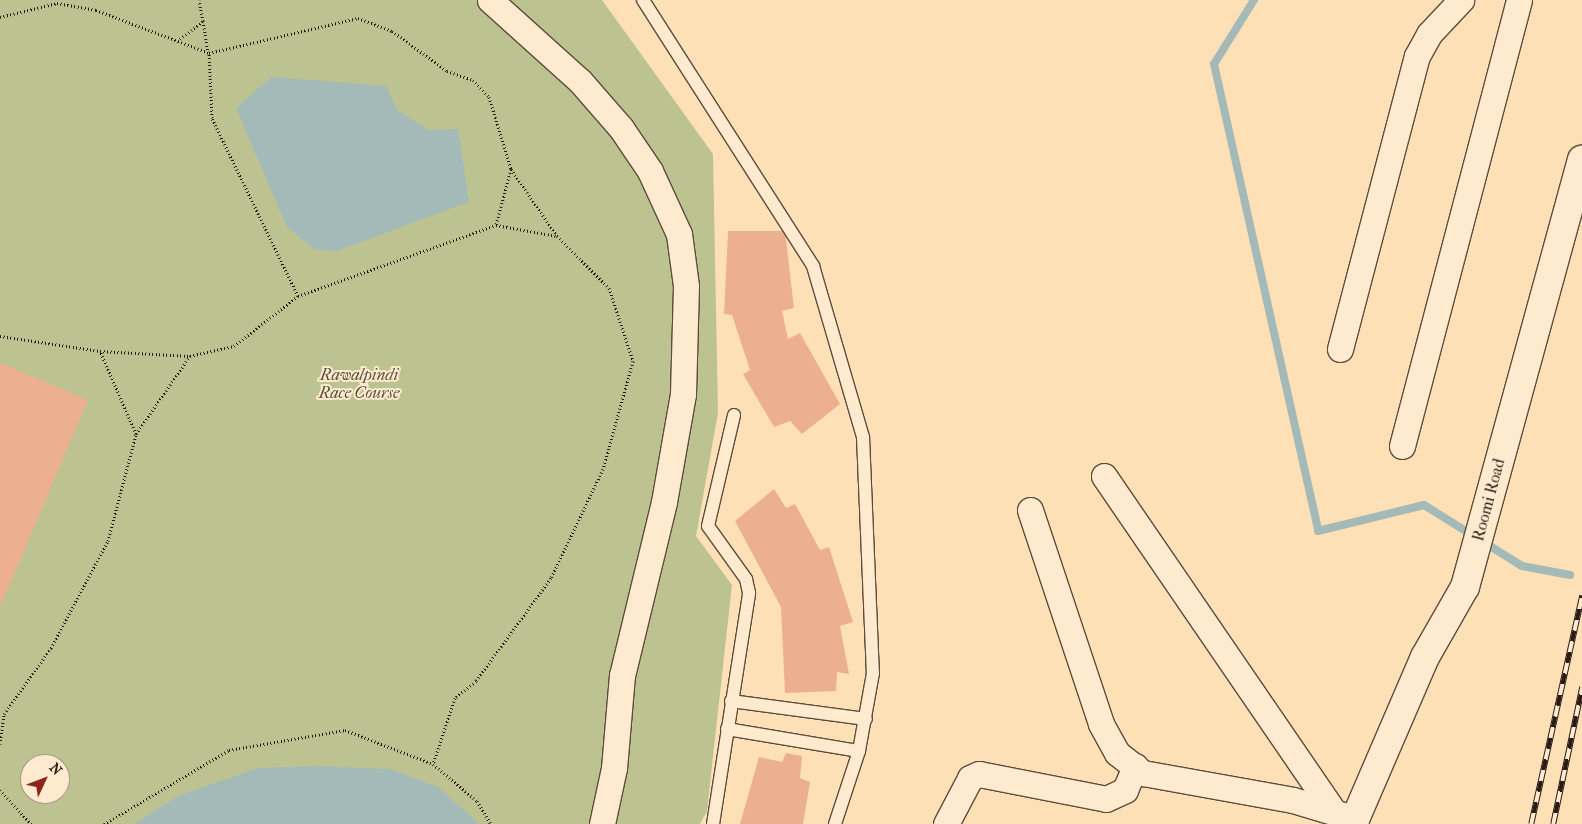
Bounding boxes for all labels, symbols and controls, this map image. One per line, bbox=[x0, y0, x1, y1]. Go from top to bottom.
park label: Rawalpindi Race Course bbox=[319, 365, 399, 403]
street label: Roomi Road bbox=[1469, 457, 1509, 543]
north arrow bbox=[20, 754, 70, 804]
text: N bbox=[46, 759, 65, 779]

